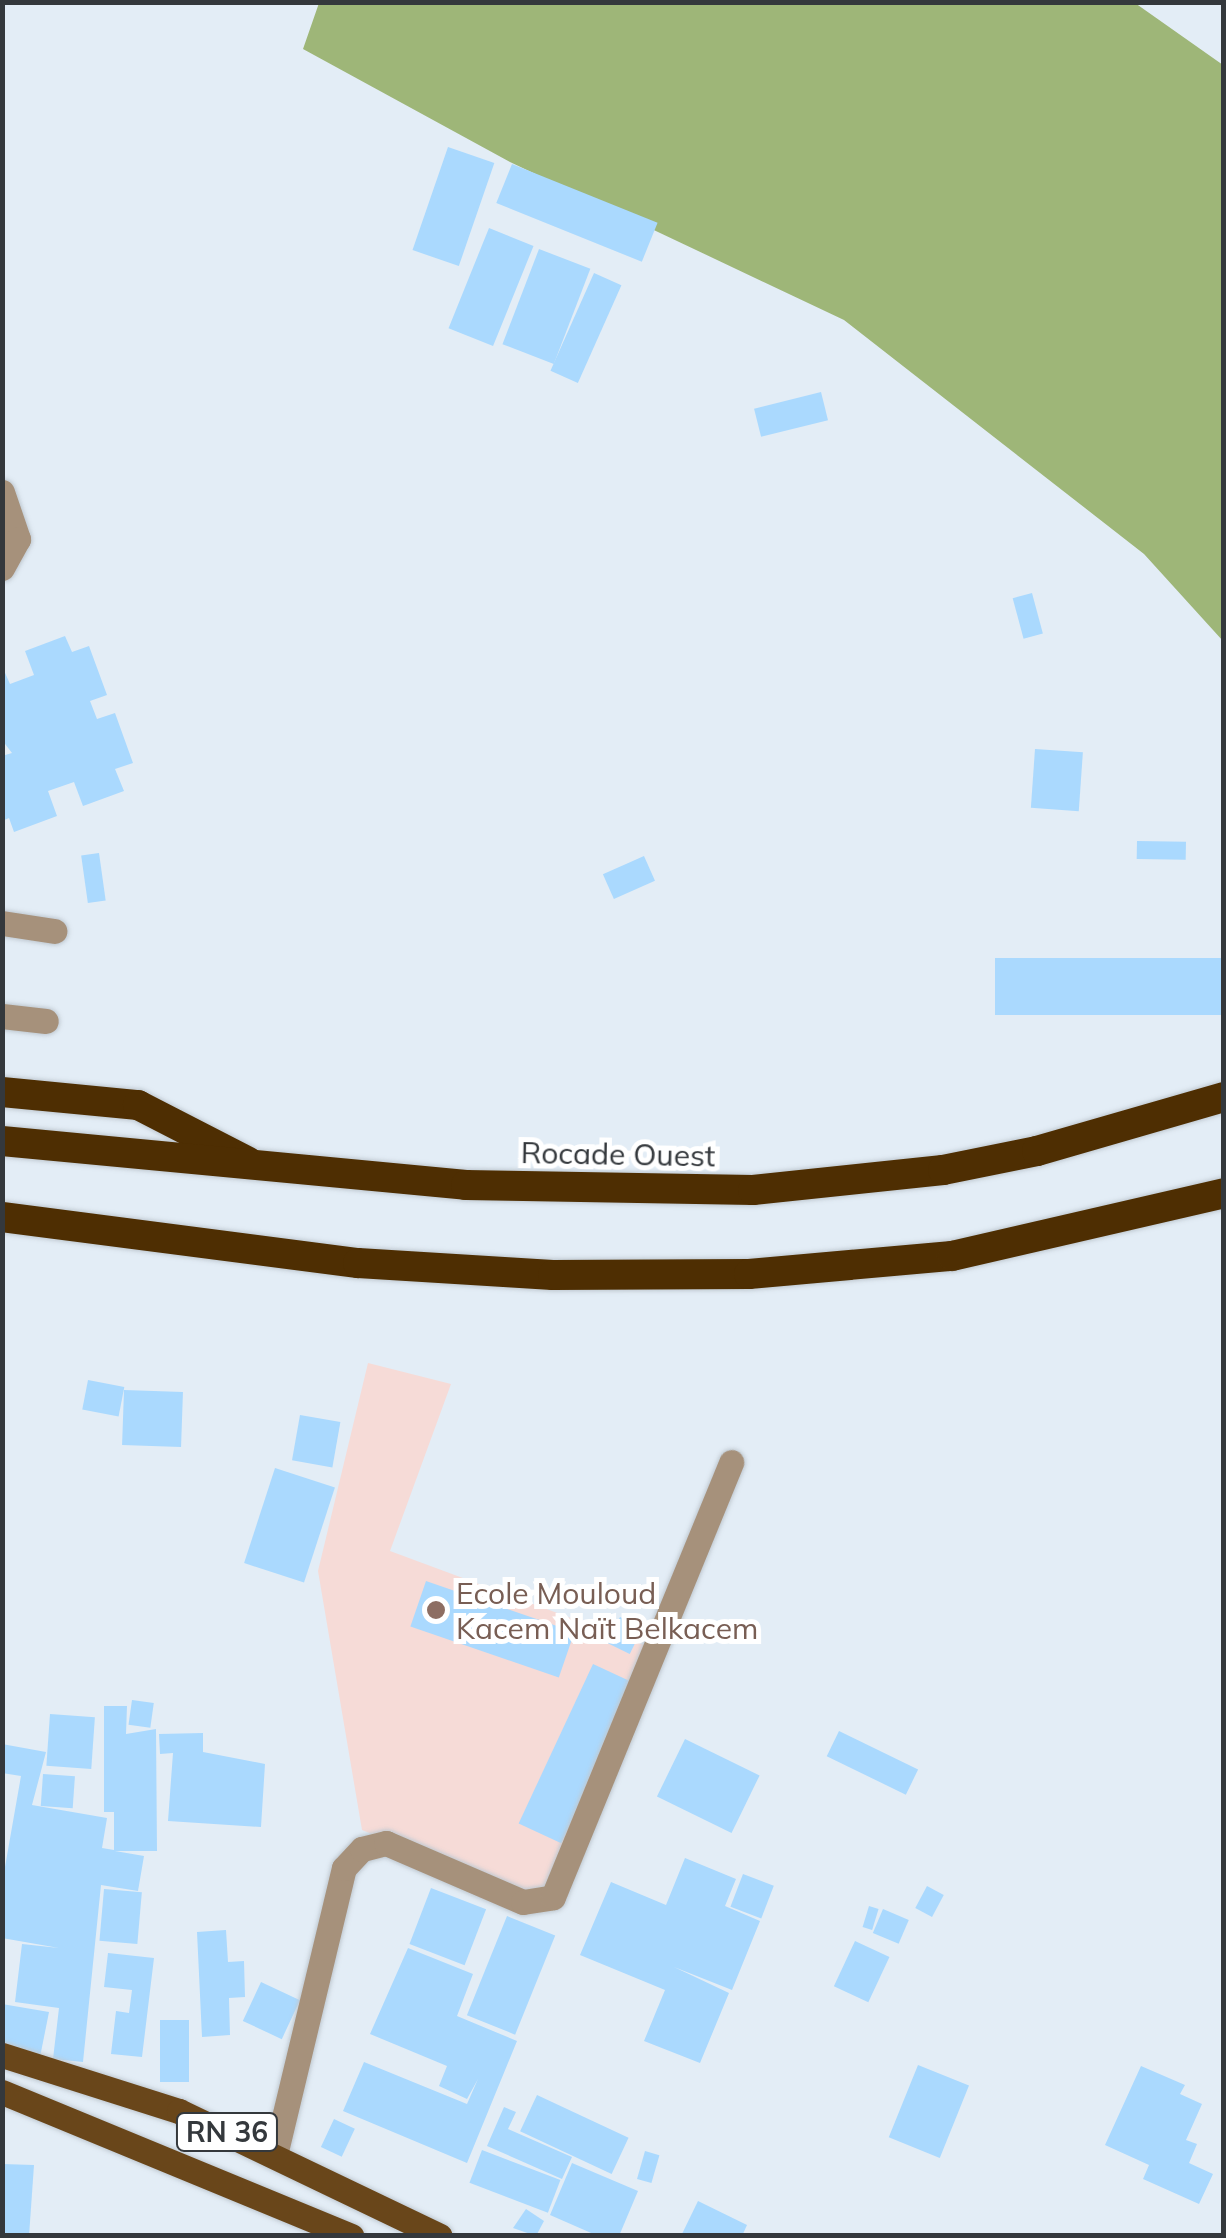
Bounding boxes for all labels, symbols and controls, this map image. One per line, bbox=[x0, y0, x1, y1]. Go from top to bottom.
street label: Rocade Ouest bbox=[520, 1134, 716, 1174]
place label: Ecole Mouloud Kacem Naït Belkacem bbox=[456, 1575, 758, 1646]
marker: Ecole Mouloud Kacem Naït Belkacem bbox=[425, 1599, 447, 1621]
road number: RN 36 bbox=[174, 2109, 280, 2155]

